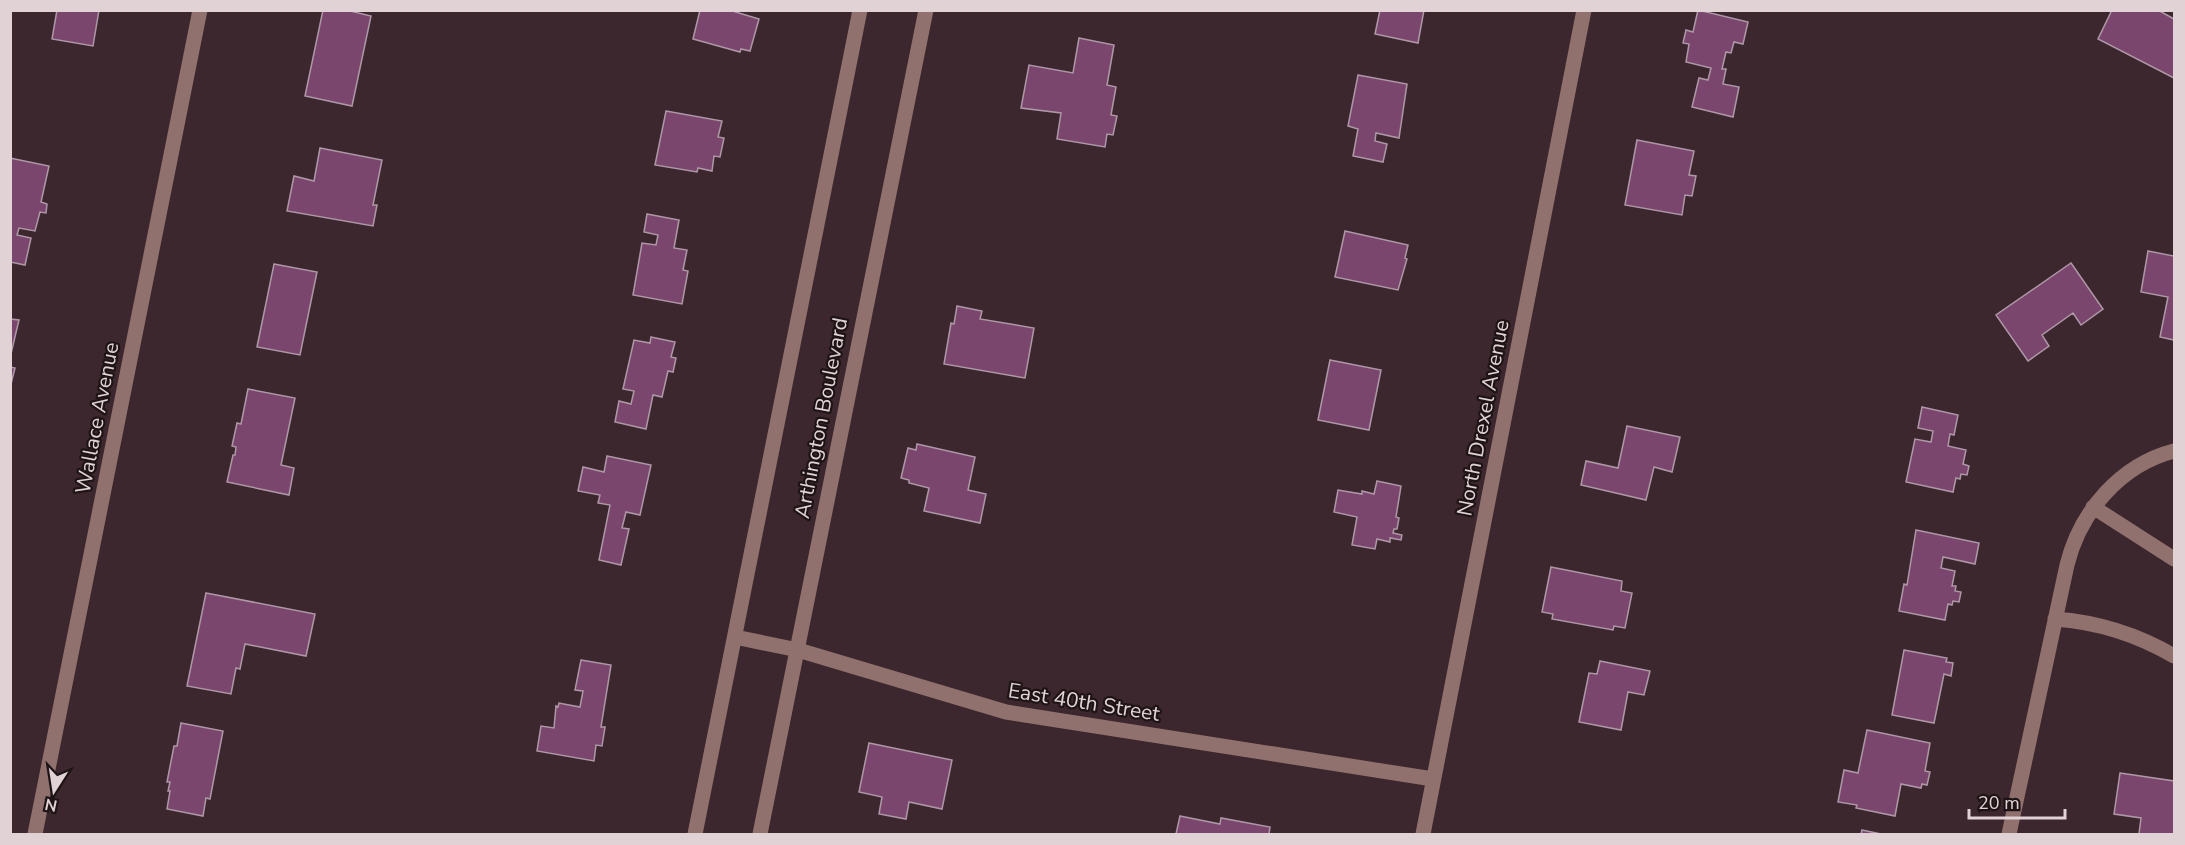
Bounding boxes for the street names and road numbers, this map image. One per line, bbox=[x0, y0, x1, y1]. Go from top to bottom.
street label: Arthington Boulevard bbox=[788, 315, 854, 521]
street label: North Drexel Avenue bbox=[1450, 318, 1516, 518]
street label: Wallace Avenue bbox=[69, 340, 125, 496]
street label: East 40th Street bbox=[1006, 676, 1162, 728]

